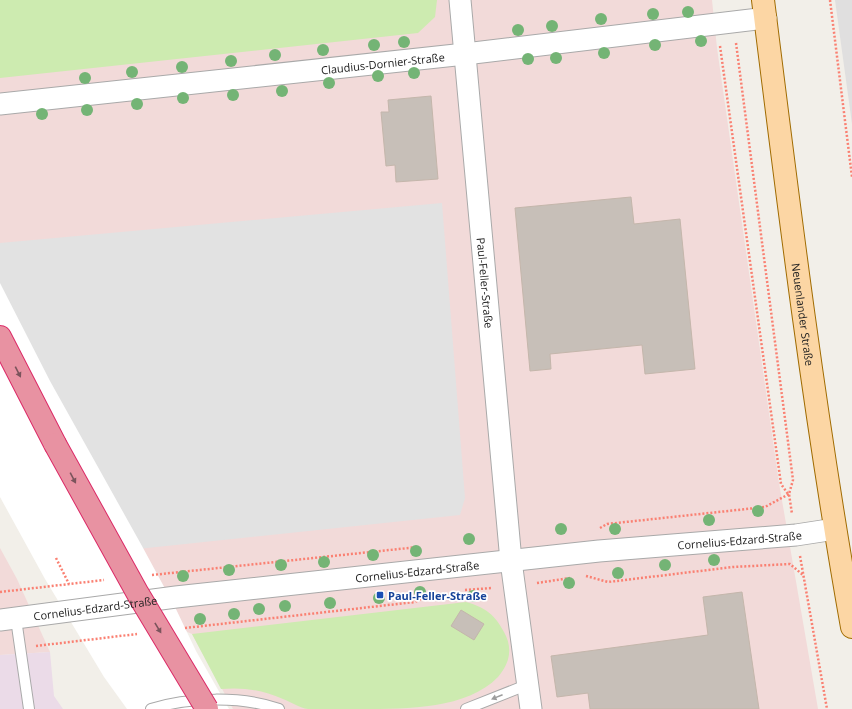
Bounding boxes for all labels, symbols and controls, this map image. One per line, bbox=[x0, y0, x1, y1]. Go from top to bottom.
street label: Claudius-Dornier-Straße bbox=[320, 49, 445, 77]
street label: Paul-Feller-Straße bbox=[474, 237, 497, 329]
street label: Neuenlander Straße bbox=[789, 262, 818, 367]
one-way arrow bbox=[14, 366, 21, 377]
one-way arrow bbox=[70, 472, 77, 484]
street label: Cornelius-Edzard-Straße bbox=[677, 527, 803, 552]
street label: Cornelius-Edzard-Straße bbox=[354, 557, 480, 585]
place label: Paul-Feller-Straße bbox=[388, 588, 487, 603]
marker: Paul-Feller-Straße bbox=[375, 590, 385, 600]
street label: Cornelius-Edzard-Straße bbox=[32, 592, 158, 623]
one-way arrow bbox=[154, 622, 161, 634]
one-way arrow bbox=[491, 694, 503, 700]

